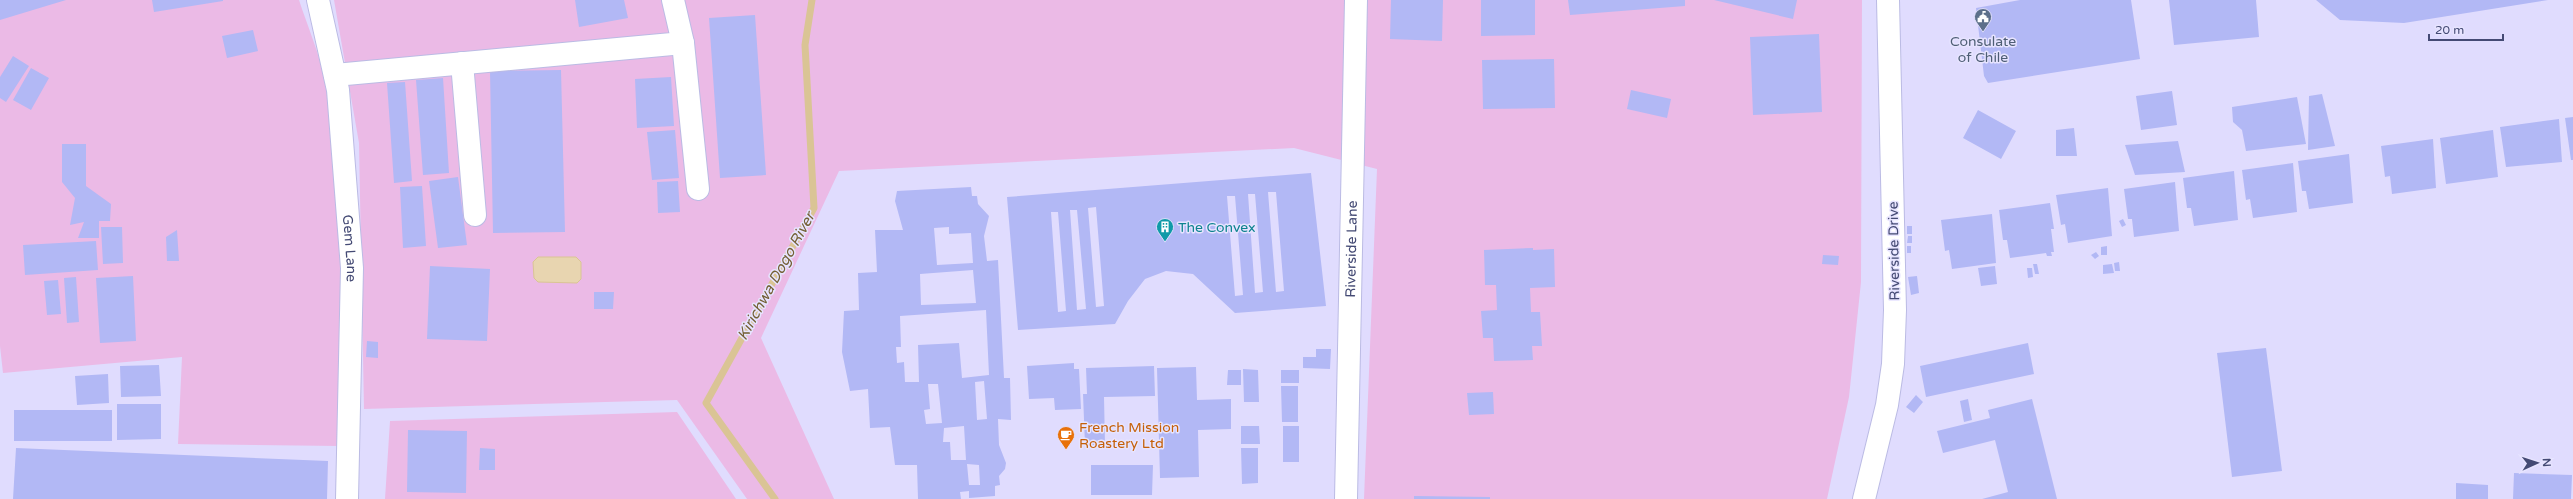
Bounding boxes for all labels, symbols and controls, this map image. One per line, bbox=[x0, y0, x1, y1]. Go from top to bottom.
public building icon: Consulate of Chile bbox=[1973, 7, 1993, 32]
scale bar bbox=[2429, 16, 2503, 42]
text: 20 m bbox=[2435, 23, 2464, 37]
place label: Consulate of Chile bbox=[1950, 33, 2016, 66]
street label: Riverside Lane bbox=[1342, 200, 1360, 298]
street label: Riverside Drive bbox=[1885, 201, 1903, 301]
water label: Kirichwa Dogo River bbox=[733, 207, 820, 343]
street label: Gem Lane bbox=[339, 214, 361, 282]
building icon: The Convex bbox=[1155, 217, 1175, 242]
place label: The Convex bbox=[1178, 219, 1256, 236]
place label: French Mission Roastery Ltd bbox=[1079, 419, 1179, 452]
cafe icon: French Mission Roastery Ltd bbox=[1056, 425, 1076, 450]
north arrow bbox=[2517, 443, 2557, 483]
text: N bbox=[2540, 458, 2553, 467]

